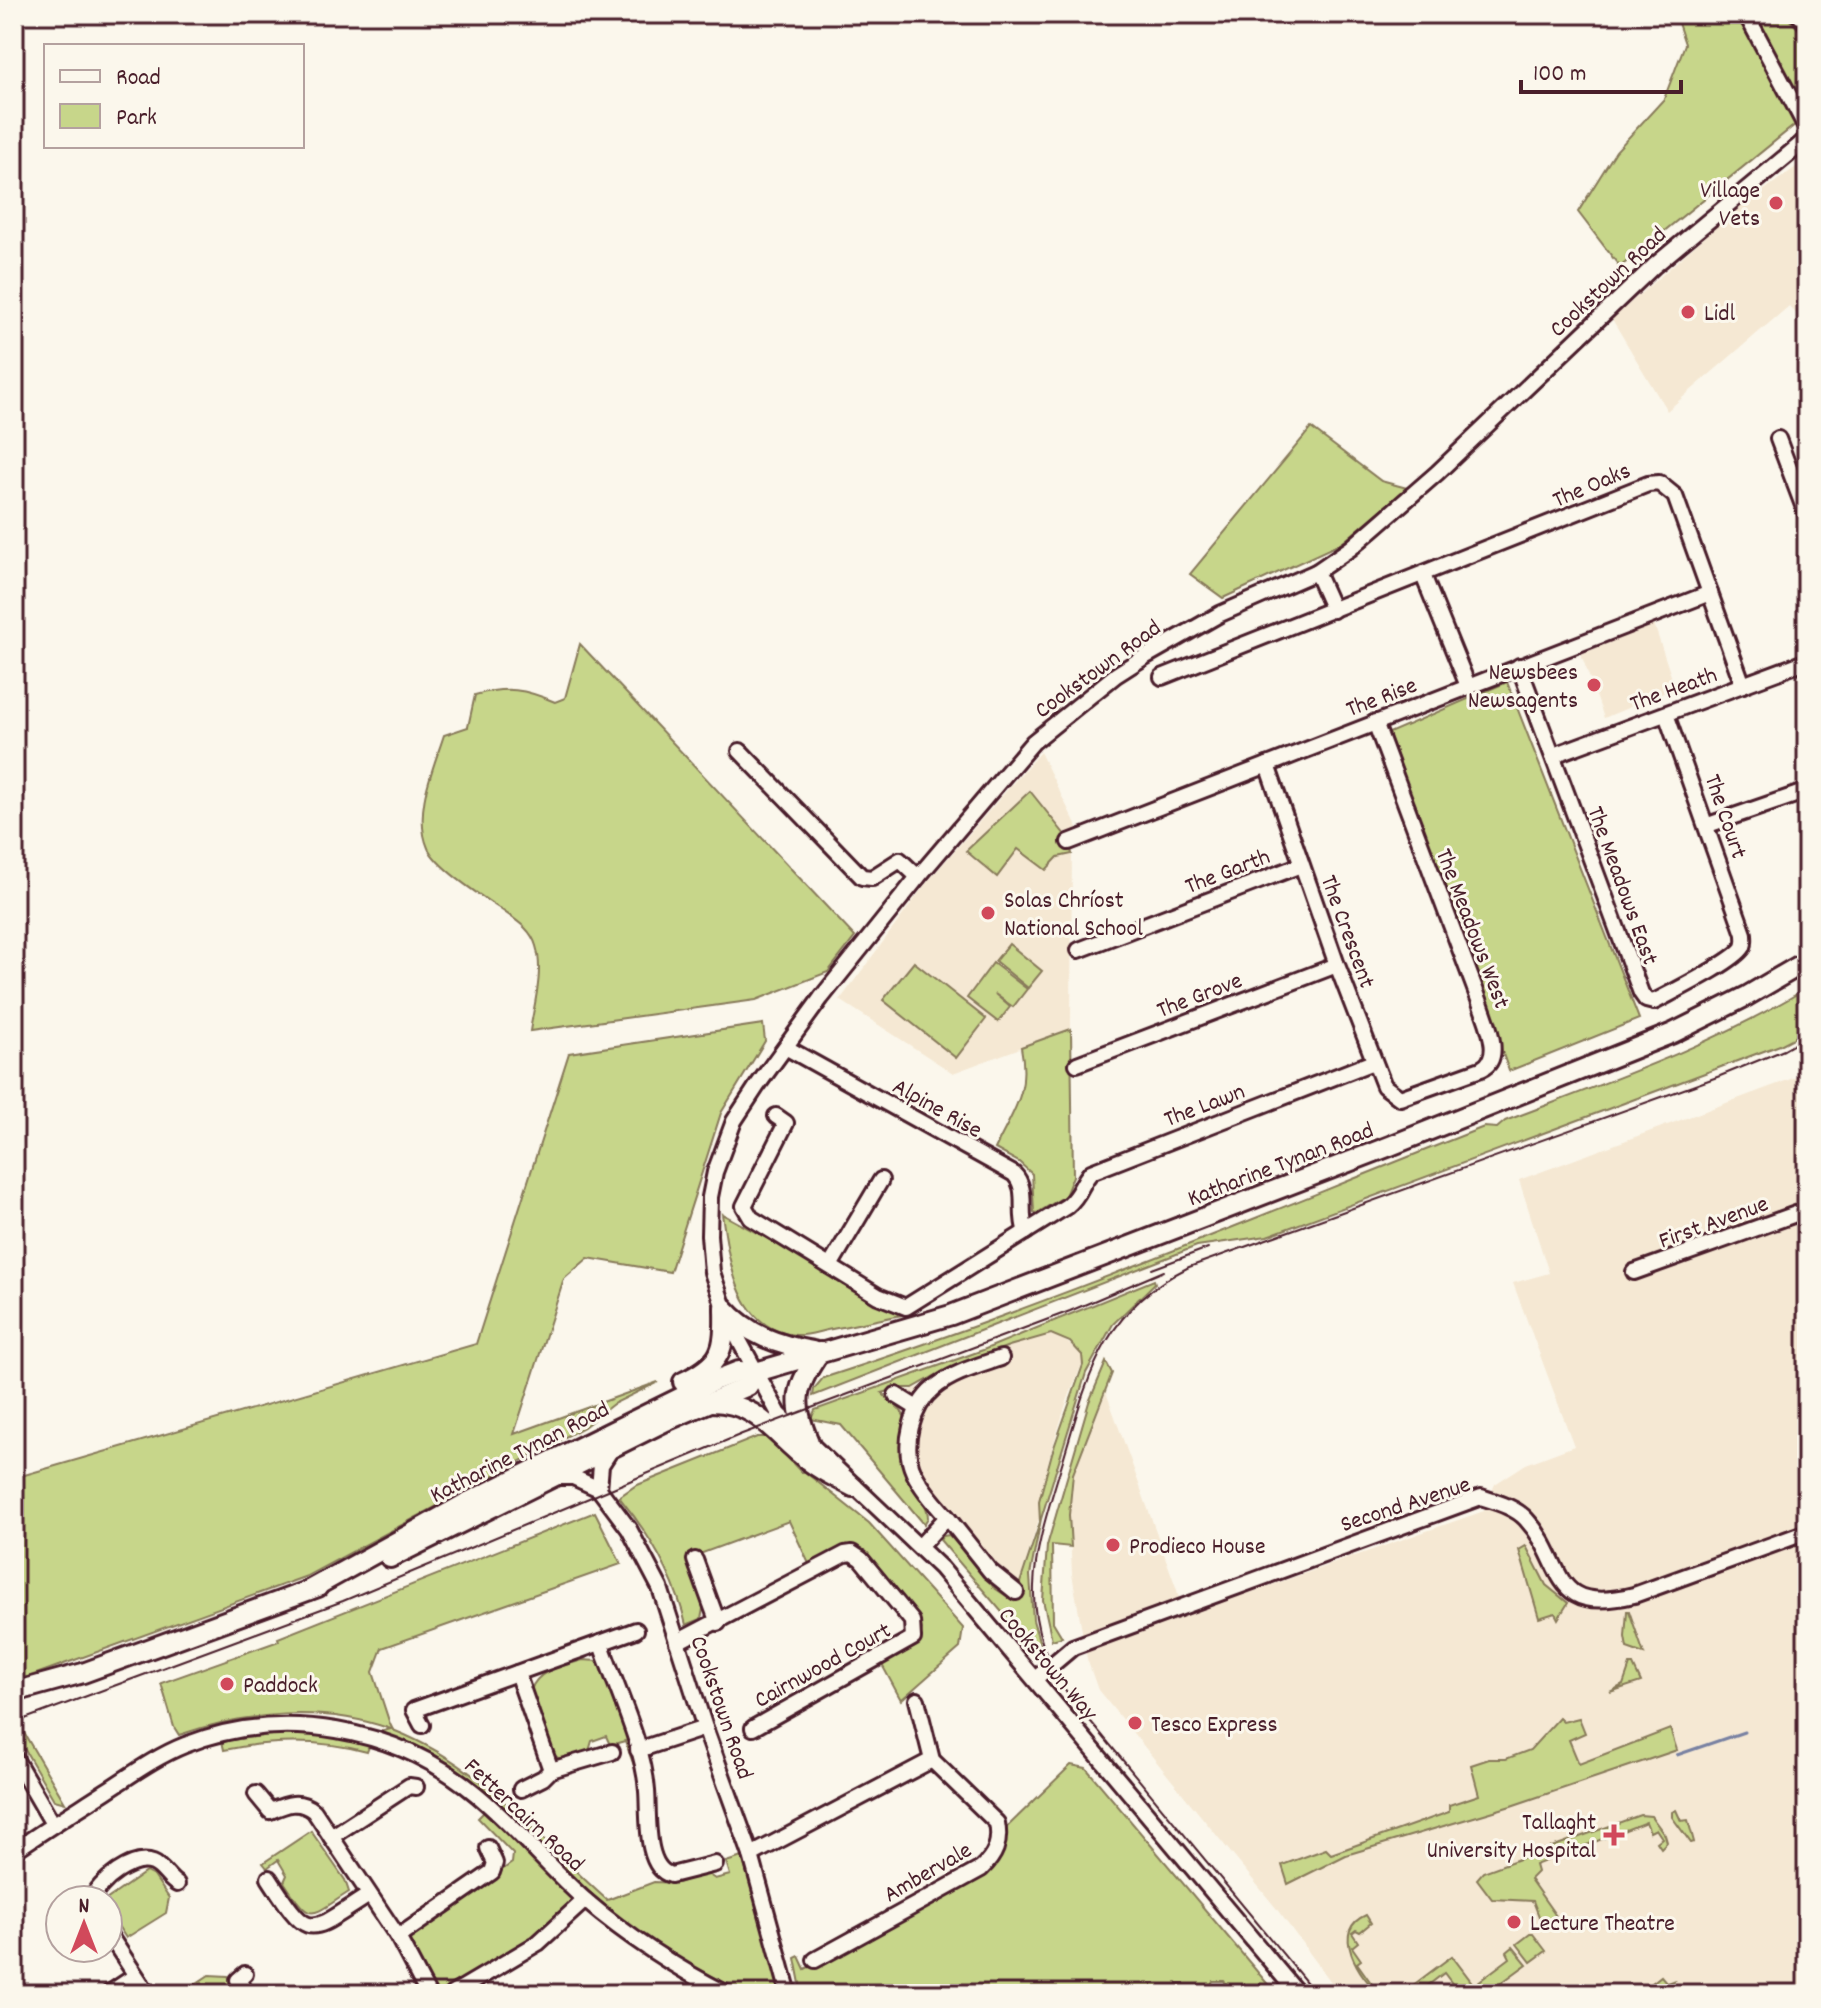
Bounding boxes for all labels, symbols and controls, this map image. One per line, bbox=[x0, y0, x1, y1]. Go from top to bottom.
legend bbox=[44, 44, 304, 148]
scale bar bbox=[1521, 44, 1681, 94]
text: 100 m bbox=[1533, 58, 1586, 92]
text: Road bbox=[116, 62, 161, 96]
text: Park bbox=[116, 102, 157, 136]
place label: Village Vets bbox=[1700, 175, 1760, 237]
marker: Village Vets bbox=[1767, 194, 1785, 212]
street label: Cookstown Road bbox=[1543, 220, 1675, 347]
place label: Lidl bbox=[1704, 298, 1735, 332]
marker: Lidl bbox=[1679, 303, 1697, 321]
street label: The Oaks bbox=[1548, 455, 1636, 518]
street label: Cookstown Road bbox=[1028, 613, 1169, 728]
place label: Newsbees Newsagents bbox=[1468, 657, 1578, 719]
street label: The Heath bbox=[1626, 659, 1722, 722]
street label: The Rise bbox=[1342, 670, 1422, 728]
marker: Newsbees Newsagents bbox=[1585, 676, 1603, 694]
street label: The Court bbox=[1694, 770, 1754, 864]
street label: The Meadows East bbox=[1577, 802, 1666, 970]
street label: The Garth bbox=[1181, 841, 1276, 905]
street label: The Meadows West bbox=[1425, 844, 1517, 1014]
street label: The Crescent bbox=[1310, 871, 1382, 994]
place label: Solas Chríost National School bbox=[1004, 885, 1143, 947]
marker: Solas Chríost National School bbox=[979, 904, 997, 922]
street label: The Grove bbox=[1152, 965, 1248, 1029]
street label: Alpine Rise bbox=[885, 1071, 988, 1148]
street label: The Lawn bbox=[1160, 1076, 1251, 1138]
street label: Katharine Tynan Road bbox=[1183, 1115, 1379, 1217]
street label: First Avenue bbox=[1655, 1188, 1773, 1259]
street label: Katharine Tynan Road bbox=[425, 1394, 616, 1514]
street label: Second Avenue bbox=[1336, 1469, 1475, 1543]
place label: Prodieco House bbox=[1129, 1531, 1266, 1565]
marker: Prodieco House bbox=[1104, 1536, 1122, 1554]
street label: Cookstown Way bbox=[989, 1601, 1105, 1730]
street label: Cairnwood Court bbox=[749, 1615, 898, 1718]
street label: Cookstown Road bbox=[680, 1632, 761, 1784]
place label: Paddock bbox=[243, 1670, 318, 1704]
marker: Paddock bbox=[218, 1675, 236, 1693]
place label: Tesco Express bbox=[1151, 1709, 1278, 1743]
marker: Tesco Express bbox=[1126, 1714, 1144, 1732]
street label: Fettercairn Road bbox=[455, 1751, 591, 1881]
place label: Tallaght University Hospital bbox=[1427, 1807, 1596, 1869]
marker: Tallaght University Hospital bbox=[1603, 1824, 1625, 1846]
street label: Ambervale bbox=[878, 1835, 979, 1913]
north arrow bbox=[44, 1884, 124, 1964]
text: N bbox=[79, 1892, 90, 1923]
place label: Lecture Theatre bbox=[1530, 1908, 1675, 1942]
marker: Lecture Theatre bbox=[1505, 1913, 1523, 1931]

